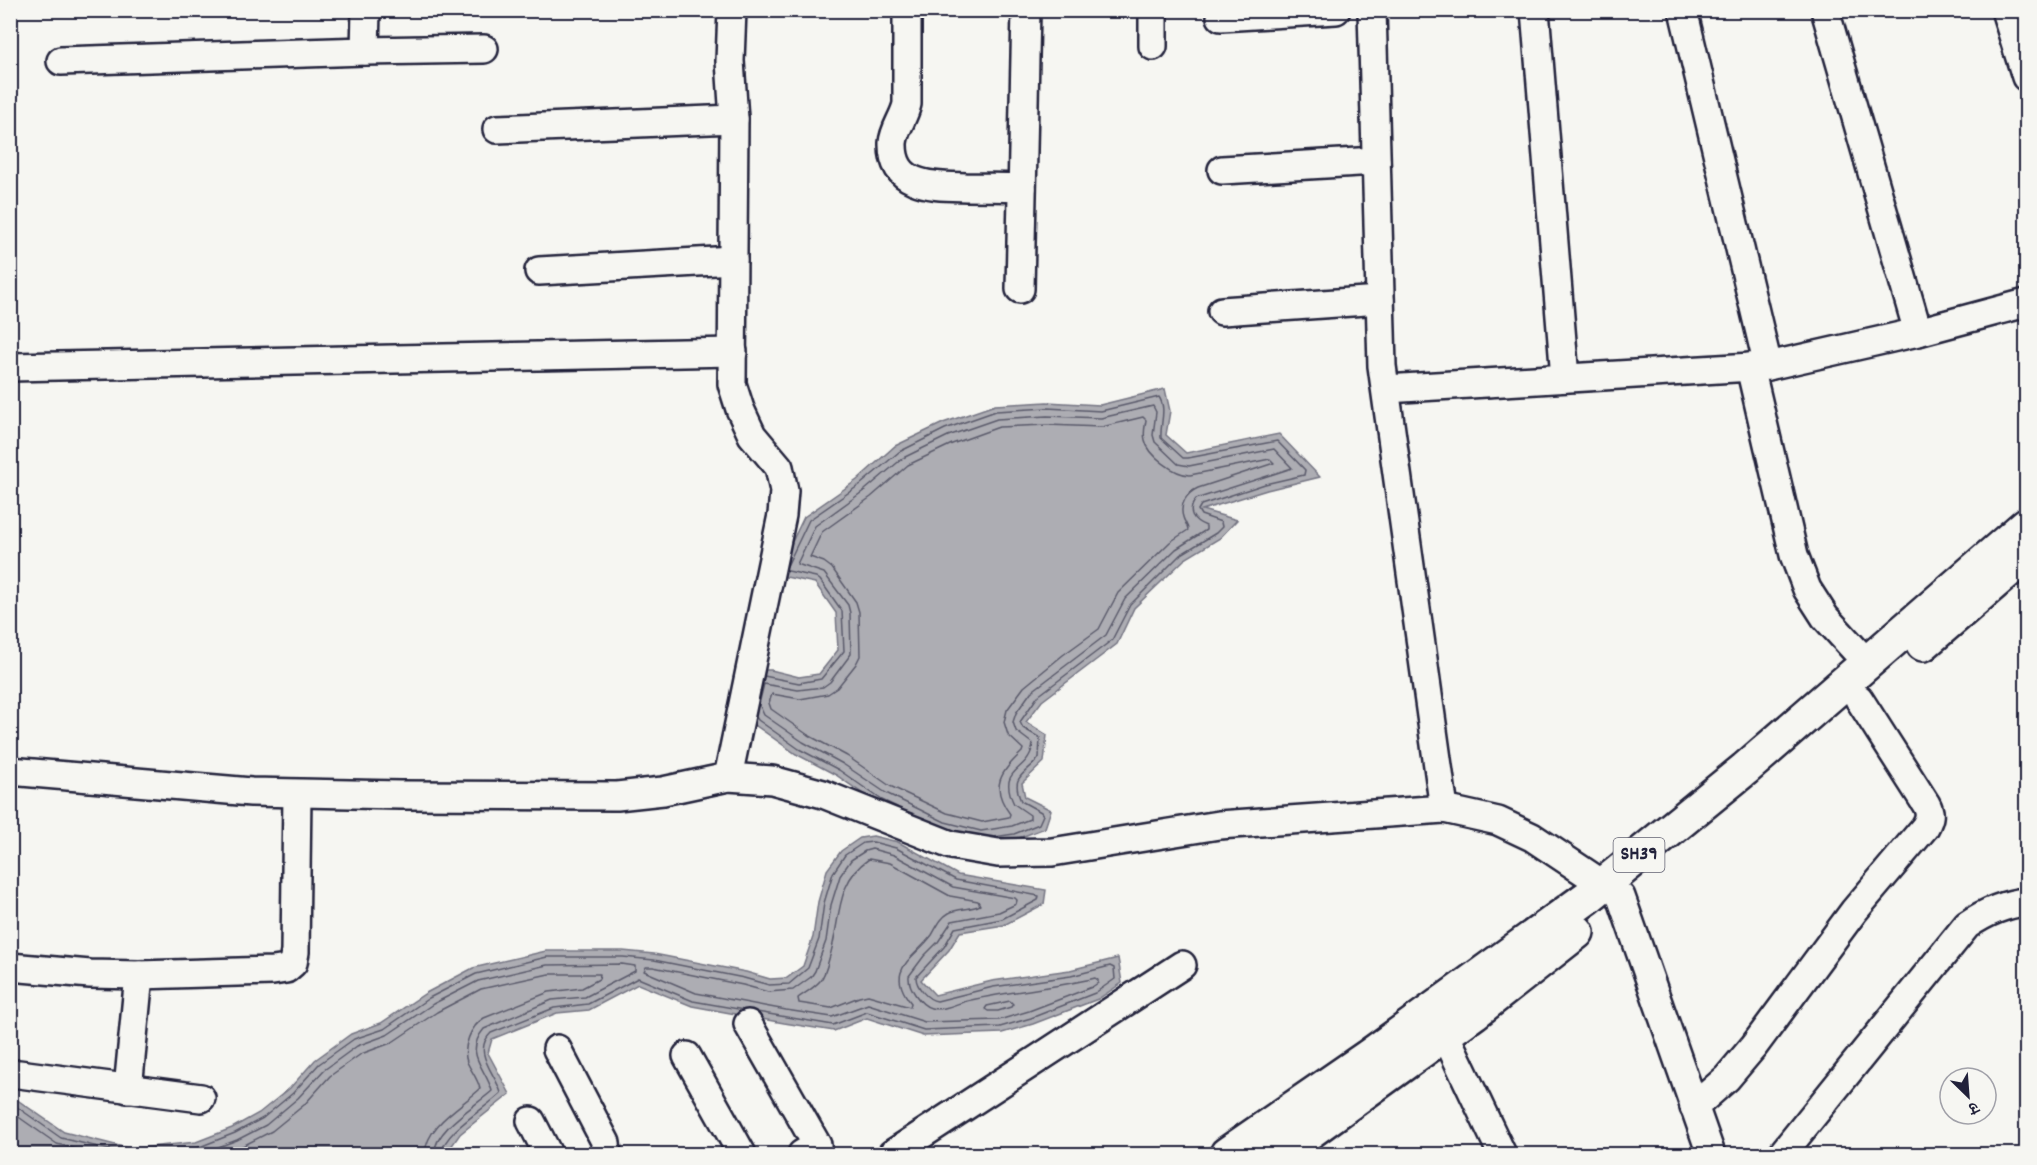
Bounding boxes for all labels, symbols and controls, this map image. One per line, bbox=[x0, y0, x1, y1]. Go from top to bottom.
road number: SH39 bbox=[1614, 838, 1664, 872]
north arrow bbox=[1938, 1066, 1998, 1126]
text: उ bbox=[1963, 1095, 1983, 1120]

